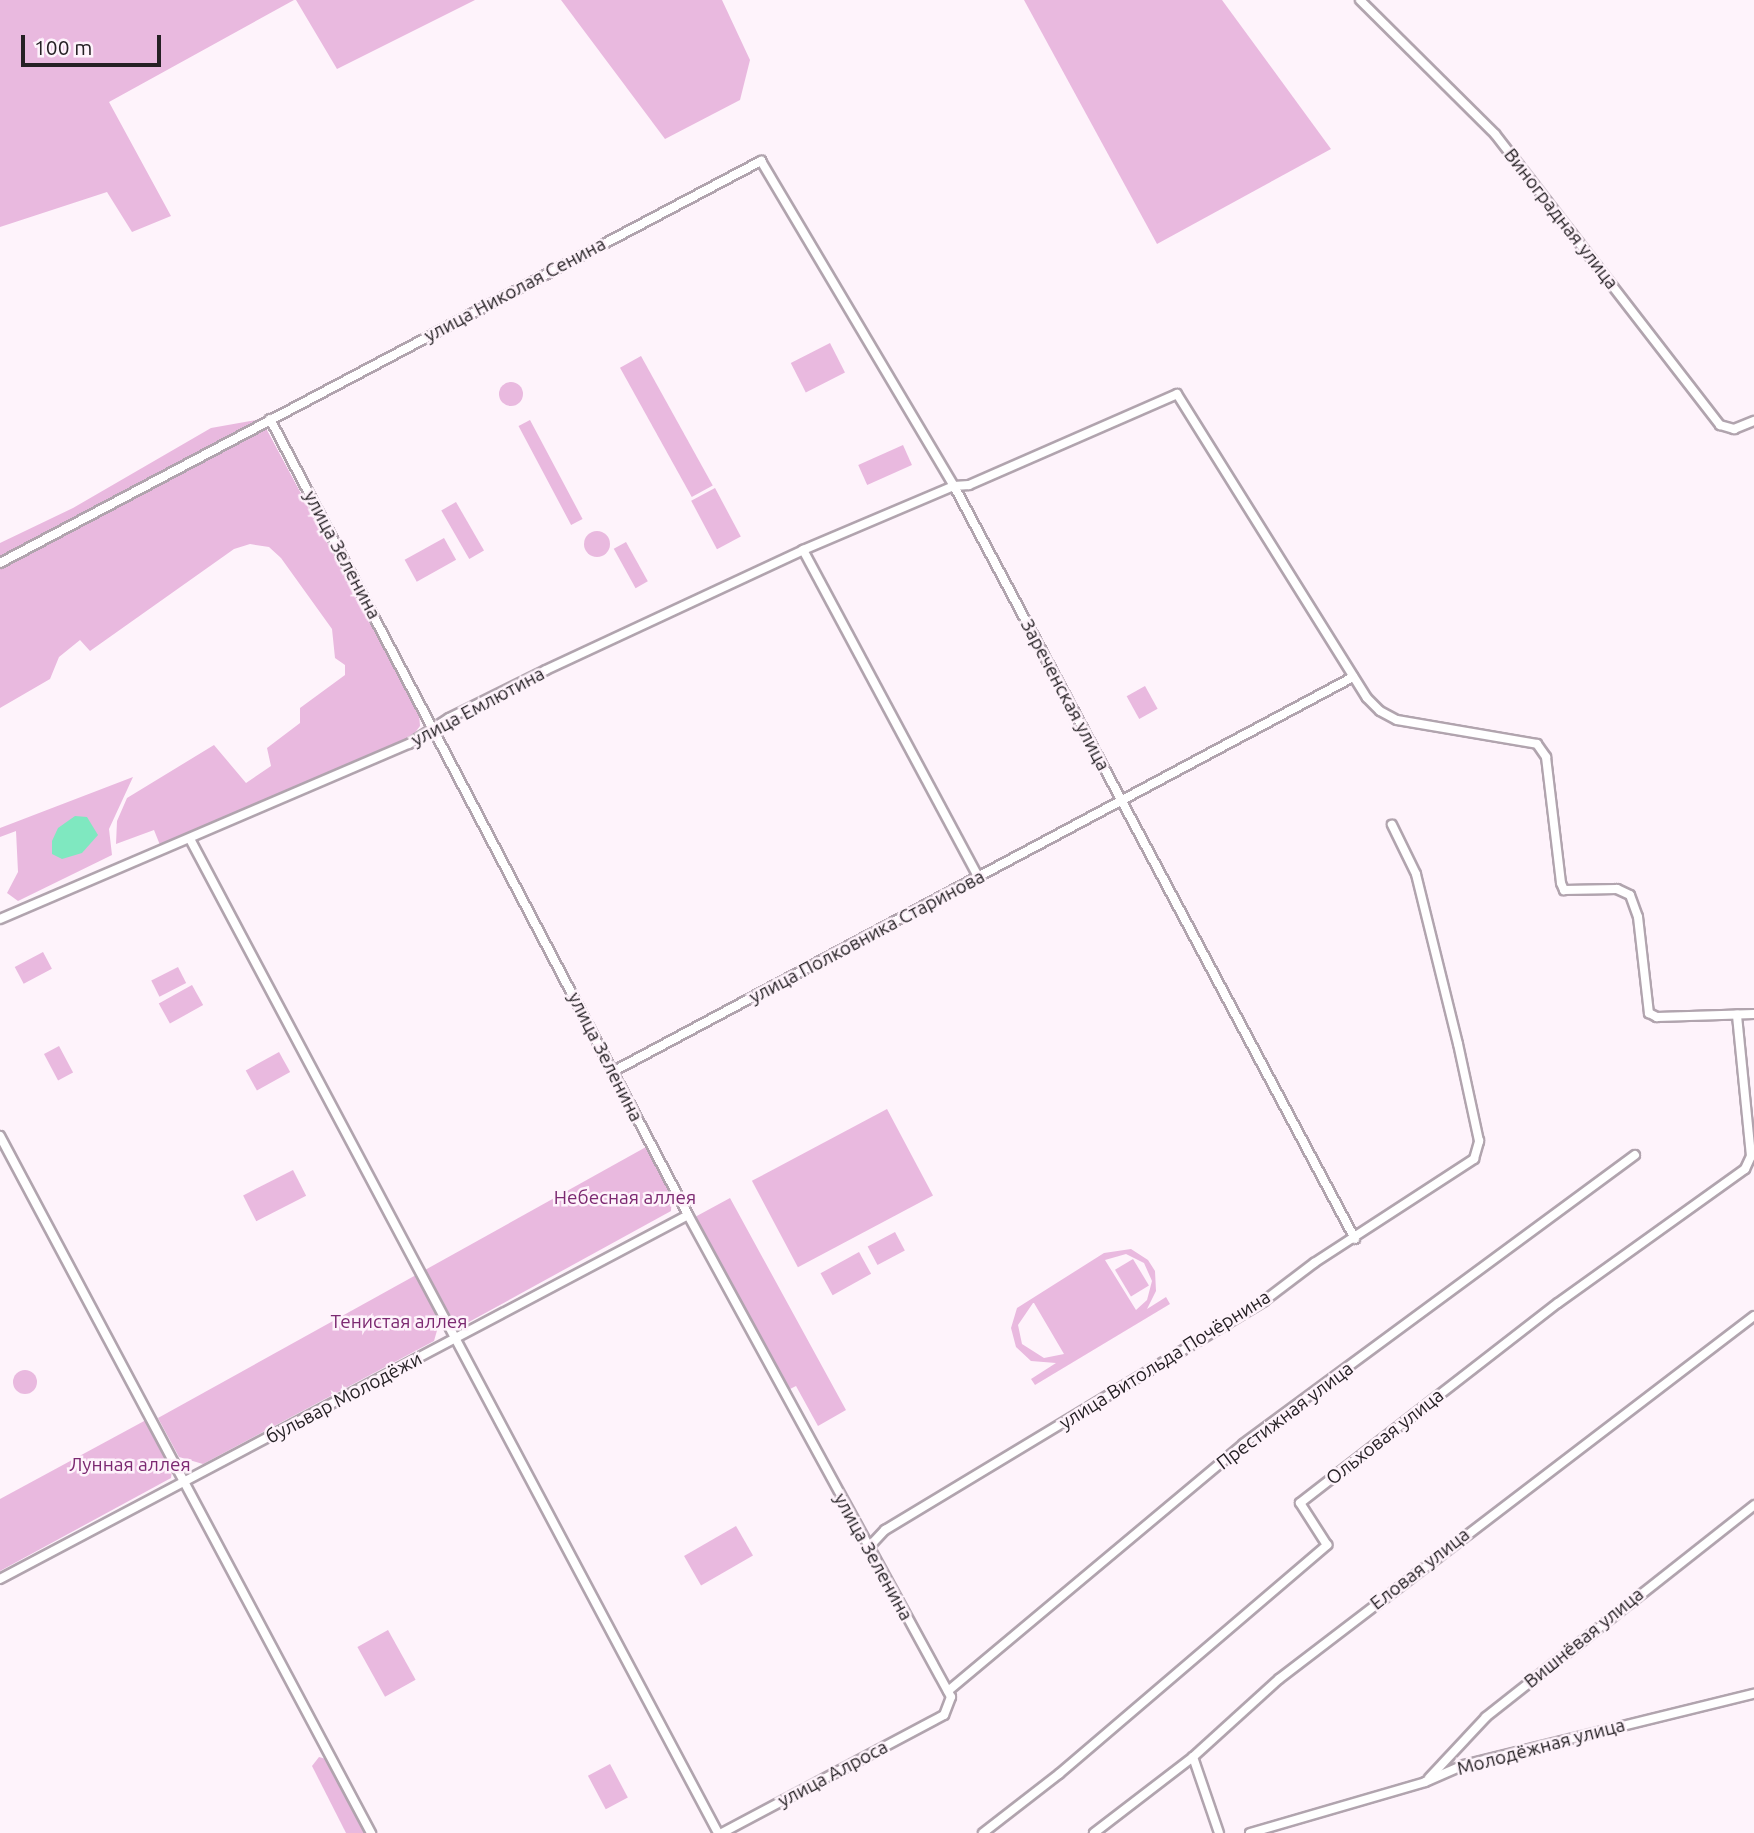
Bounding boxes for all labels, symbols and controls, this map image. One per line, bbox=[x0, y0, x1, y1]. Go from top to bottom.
scale bar bbox=[24, 21, 164, 65]
text: 100 m bbox=[34, 35, 92, 59]
street label: Виноградная улица bbox=[1499, 144, 1623, 294]
street label: улица Николая Сенина bbox=[420, 232, 610, 348]
street label: улица Зеленина bbox=[299, 487, 385, 623]
street label: Зареченская улица bbox=[1015, 615, 1115, 775]
street label: улица Емлютина bbox=[408, 662, 548, 752]
street label: улица Полковника Старинова bbox=[745, 865, 989, 1009]
street label: улица Зеленина bbox=[563, 988, 647, 1126]
park label: Небесная аллея bbox=[554, 1187, 696, 1209]
street label: улица Витольда Почёрнина bbox=[1055, 1286, 1275, 1434]
park label: Тенистая аллея bbox=[330, 1311, 468, 1333]
street label: бульвар Молодёжи bbox=[262, 1347, 426, 1449]
street label: Престижная улица bbox=[1212, 1357, 1358, 1475]
street label: Ольховая улица bbox=[1322, 1384, 1448, 1490]
park label: Лунная аллея bbox=[69, 1454, 191, 1476]
street label: улица Зеленина bbox=[829, 1489, 917, 1625]
street label: Еловая улица bbox=[1366, 1523, 1474, 1615]
street label: Вишнёвая улица bbox=[1520, 1583, 1648, 1693]
street label: Молодёжная улица bbox=[1454, 1714, 1628, 1780]
street label: улица Алроса bbox=[774, 1736, 892, 1812]

